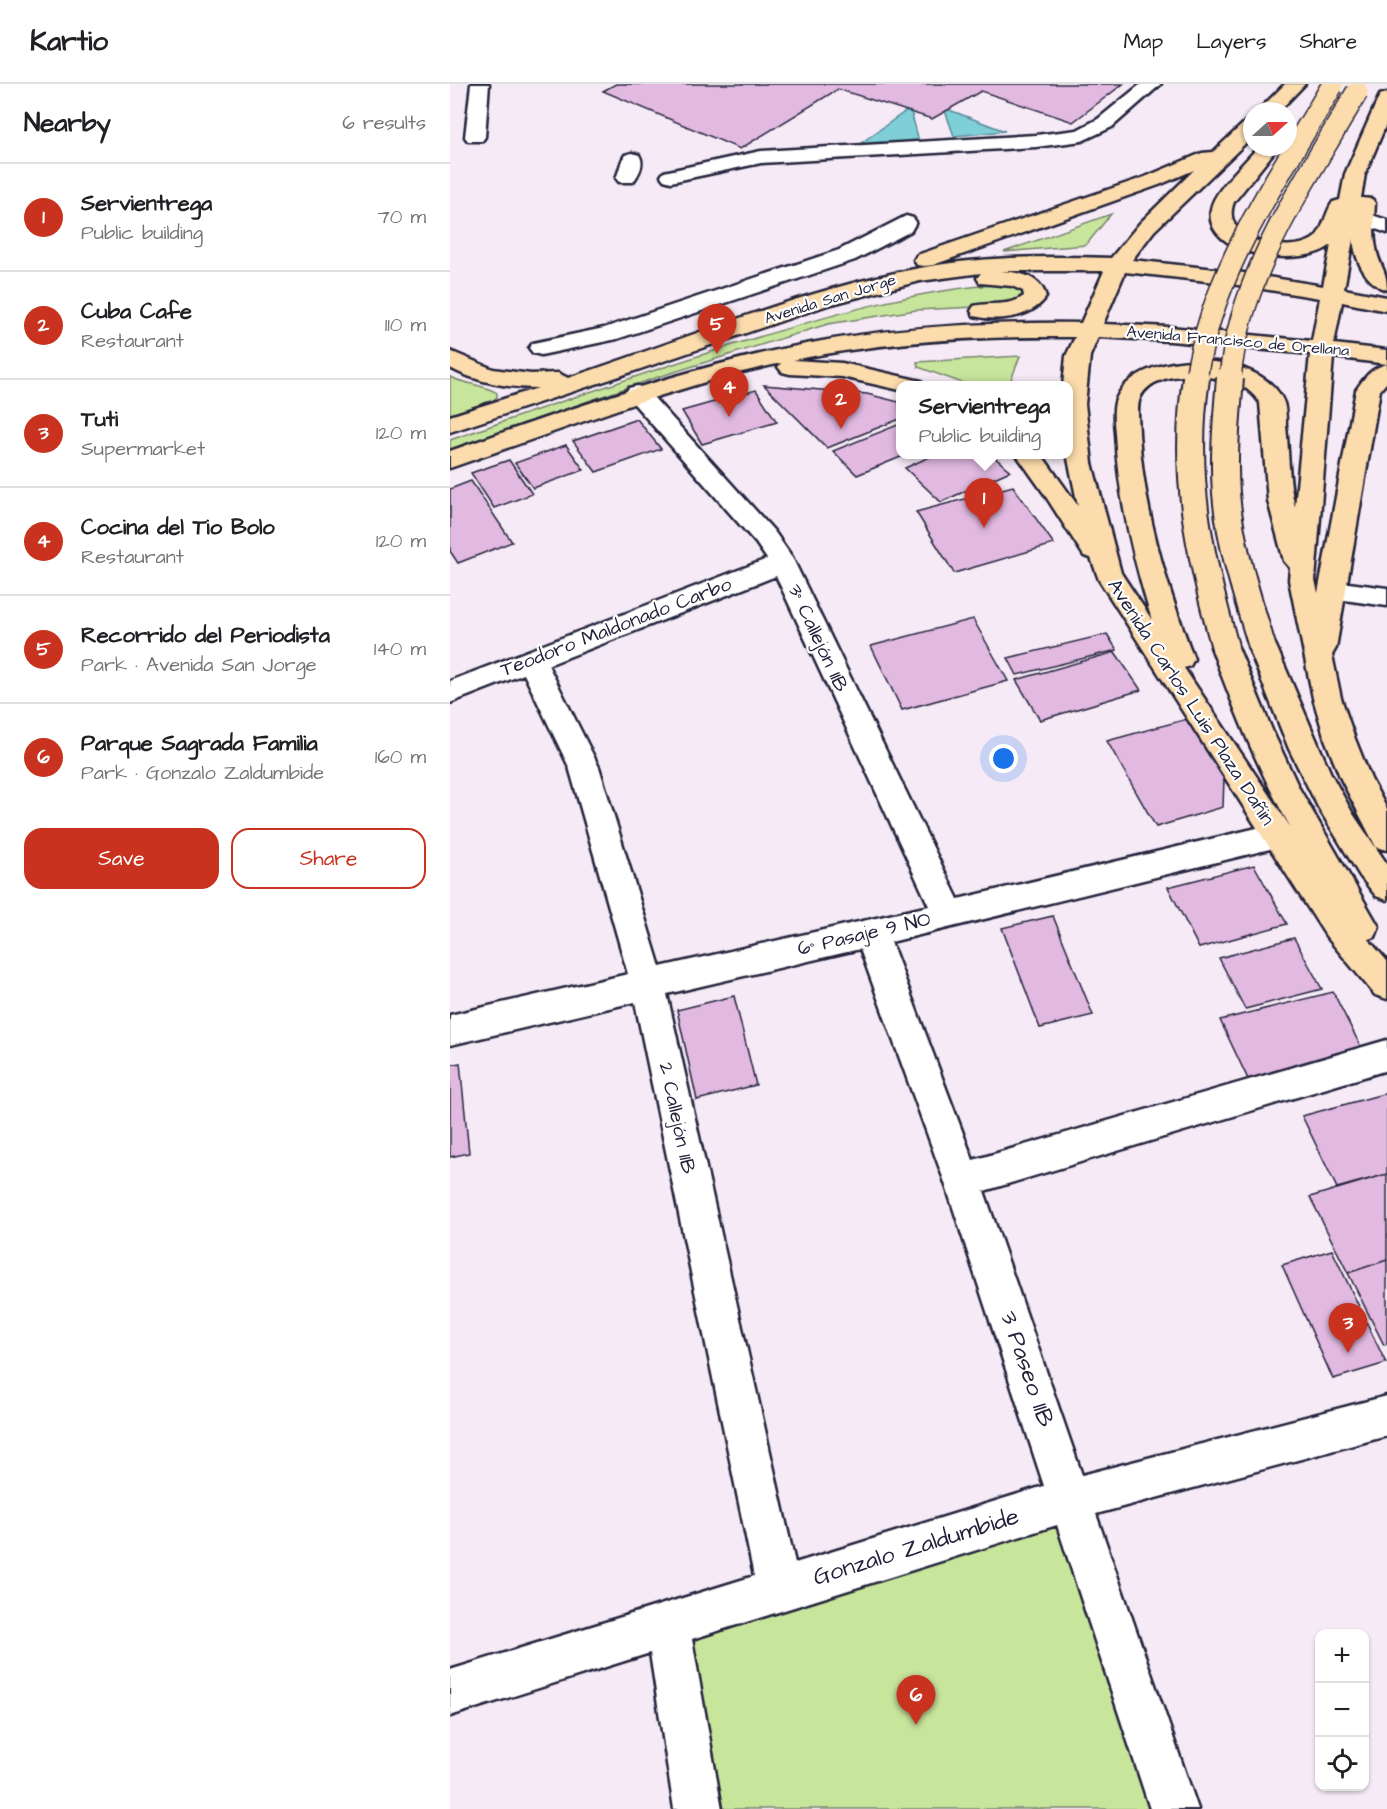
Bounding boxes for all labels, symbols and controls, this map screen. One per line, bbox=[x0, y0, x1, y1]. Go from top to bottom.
text: Kartio bbox=[30, 22, 108, 61]
text: Map bbox=[1123, 27, 1163, 56]
text: Layers bbox=[1196, 27, 1266, 56]
text: Share bbox=[1299, 27, 1357, 56]
north arrow bbox=[1243, 102, 1297, 156]
text: Nearby bbox=[24, 105, 111, 141]
text: 6 results bbox=[342, 109, 426, 137]
text: Servientrega bbox=[81, 188, 212, 219]
text: 1 bbox=[42, 203, 45, 231]
text: 70 m bbox=[378, 203, 426, 231]
text: Public building bbox=[81, 219, 203, 247]
street label: Avenida San Jorge bbox=[762, 268, 899, 330]
text: Cuba Cafe bbox=[81, 296, 192, 327]
pin: 5 bbox=[698, 304, 736, 354]
text: 2 bbox=[38, 311, 49, 339]
text: 110 m bbox=[385, 311, 426, 339]
street label: Avenida Francisco de Orellana bbox=[1126, 320, 1350, 362]
text: Restaurant bbox=[81, 327, 184, 355]
pin: 4 bbox=[710, 368, 748, 417]
pin: 2 bbox=[822, 380, 860, 429]
popup bbox=[896, 381, 1073, 459]
text: Servientrega bbox=[919, 391, 1050, 422]
text: Tuti bbox=[81, 404, 118, 435]
text: 3 bbox=[38, 419, 49, 447]
text: 120 m bbox=[376, 419, 426, 447]
text: Public building bbox=[919, 422, 1041, 450]
text: Supermarket bbox=[81, 435, 205, 463]
pin: 1 bbox=[964, 478, 1004, 528]
text: Cocina del Tio Bolo bbox=[81, 512, 275, 543]
text: 4 bbox=[37, 527, 50, 555]
text: 120 m bbox=[376, 527, 426, 555]
text: Restaurant bbox=[81, 543, 184, 571]
street label: Teodoro Maldonado Carbo bbox=[497, 570, 735, 684]
street label: Avenida Carlos Luis Plaza Dañin bbox=[1101, 573, 1281, 831]
street label: 3° Callejón 11B bbox=[781, 579, 855, 697]
text: Recorrido del Periodista bbox=[81, 620, 330, 651]
text: 5 bbox=[36, 635, 51, 663]
text: 140 m bbox=[374, 635, 426, 663]
text: Park · Avenida San Jorge bbox=[81, 651, 317, 679]
text: Parque Sagrada Familia bbox=[81, 728, 318, 759]
text: 6 bbox=[37, 743, 50, 771]
text: 160 m bbox=[375, 743, 426, 771]
your location bbox=[989, 744, 1018, 773]
text: Park · Gonzalo Zaldumbide bbox=[81, 759, 324, 787]
button: Save bbox=[24, 828, 219, 889]
button: Share bbox=[231, 828, 426, 889]
street label: 6° Pasaje 9 NO bbox=[795, 905, 933, 963]
street label: 2 Callejón 11B bbox=[652, 1060, 702, 1176]
pin: 3 bbox=[1328, 1304, 1368, 1353]
street label: 3 Paseo 11B bbox=[991, 1306, 1063, 1432]
street label: Gonzalo Zaldumbide bbox=[809, 1500, 1023, 1594]
map controls bbox=[1315, 1629, 1369, 1791]
button: + bbox=[1315, 1629, 1369, 1683]
pin: 6 bbox=[896, 1676, 936, 1725]
button: − bbox=[1315, 1683, 1369, 1737]
button: locate bbox=[1315, 1737, 1369, 1791]

